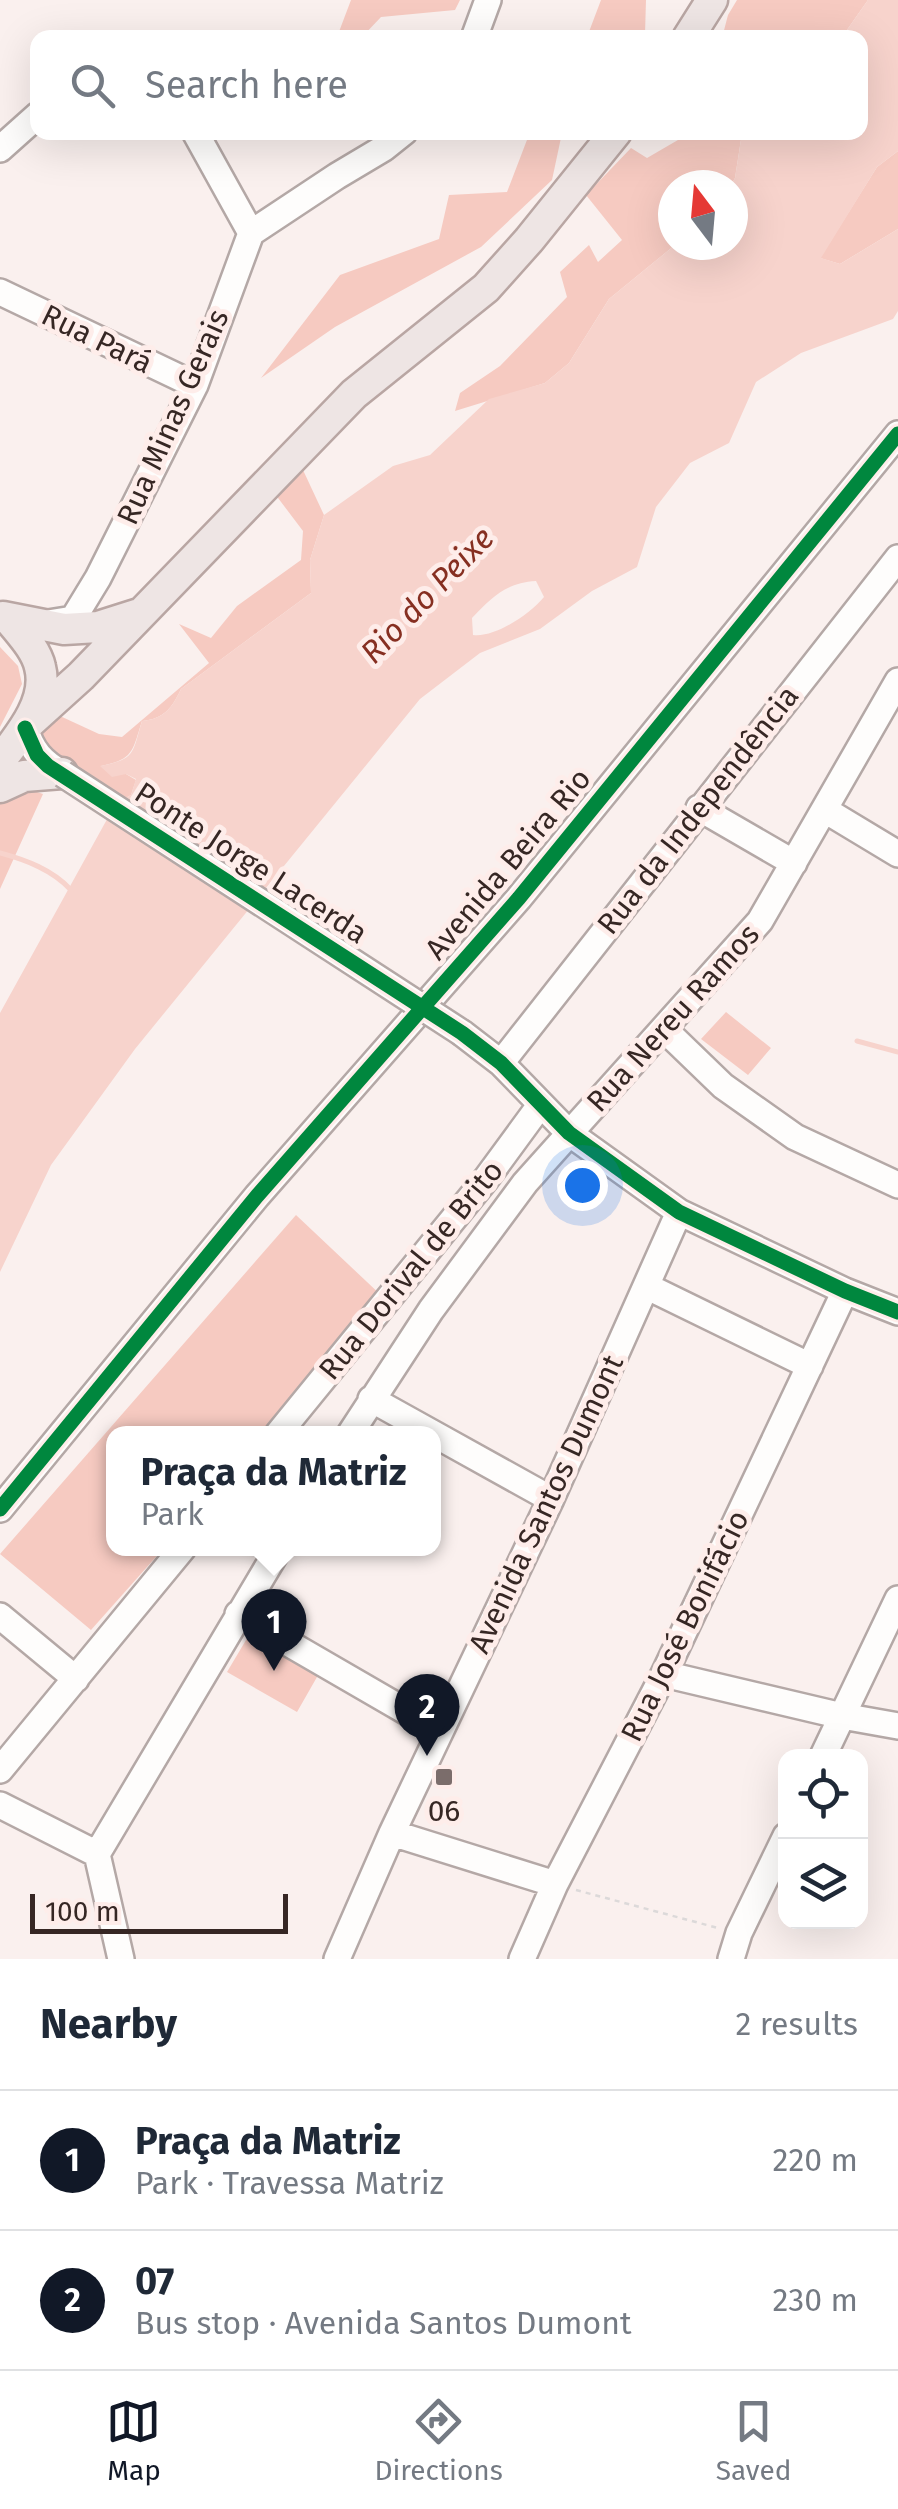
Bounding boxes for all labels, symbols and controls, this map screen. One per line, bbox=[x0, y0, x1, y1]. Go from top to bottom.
search box bbox=[30, 30, 868, 140]
icon: search bbox=[65, 58, 120, 113]
text: Search here bbox=[145, 62, 348, 108]
north arrow bbox=[658, 170, 748, 260]
street label: Rua Pará bbox=[36, 297, 158, 381]
street label: Rua Minas Gerais bbox=[109, 304, 237, 530]
water label: Rio do Peixe bbox=[353, 519, 501, 671]
street label: Rua da Independência bbox=[590, 679, 806, 941]
street label: Avenida Beira Rio bbox=[418, 761, 598, 967]
street label: Ponte Jorge Lacerda bbox=[128, 775, 374, 951]
street label: Rua Nereu Ramos bbox=[579, 917, 767, 1119]
street label: Rua Dorival de Brito bbox=[311, 1153, 511, 1387]
your location bbox=[557, 1160, 608, 1211]
street label: Avenida Santos Dumont bbox=[461, 1349, 631, 1659]
popup bbox=[106, 1426, 441, 1556]
text: Praça da Matriz bbox=[141, 1449, 406, 1495]
text: Park bbox=[141, 1495, 204, 1533]
street label: Rua José Bonifácio bbox=[613, 1505, 757, 1747]
pin: 1 bbox=[242, 1588, 306, 1671]
pin: 2 bbox=[394, 1674, 460, 1756]
map controls bbox=[778, 1749, 868, 1929]
button: locate bbox=[778, 1749, 868, 1839]
marker: 06 bbox=[433, 1766, 455, 1788]
place label: 06 bbox=[428, 1793, 460, 1829]
button: layers bbox=[778, 1839, 868, 1929]
scale bar bbox=[30, 1889, 288, 1934]
text: 100 m bbox=[45, 1895, 120, 1928]
text: Nearby bbox=[40, 1999, 177, 2049]
text: 2 results bbox=[735, 2005, 858, 2043]
text: Praça da Matriz bbox=[135, 2118, 401, 2164]
text: 1 bbox=[65, 2141, 80, 2179]
text: 220 m bbox=[773, 2141, 858, 2179]
text: Park · Travessa Matriz bbox=[135, 2164, 444, 2202]
text: 07 bbox=[135, 2258, 174, 2304]
text: 2 bbox=[64, 2281, 81, 2319]
text: 230 m bbox=[773, 2281, 858, 2319]
text: Bus stop · Avenida Santos Dumont bbox=[135, 2304, 631, 2342]
tab: Map bbox=[106, 2394, 161, 2487]
tab: Directions bbox=[374, 2394, 503, 2487]
tab: Saved bbox=[716, 2394, 792, 2487]

